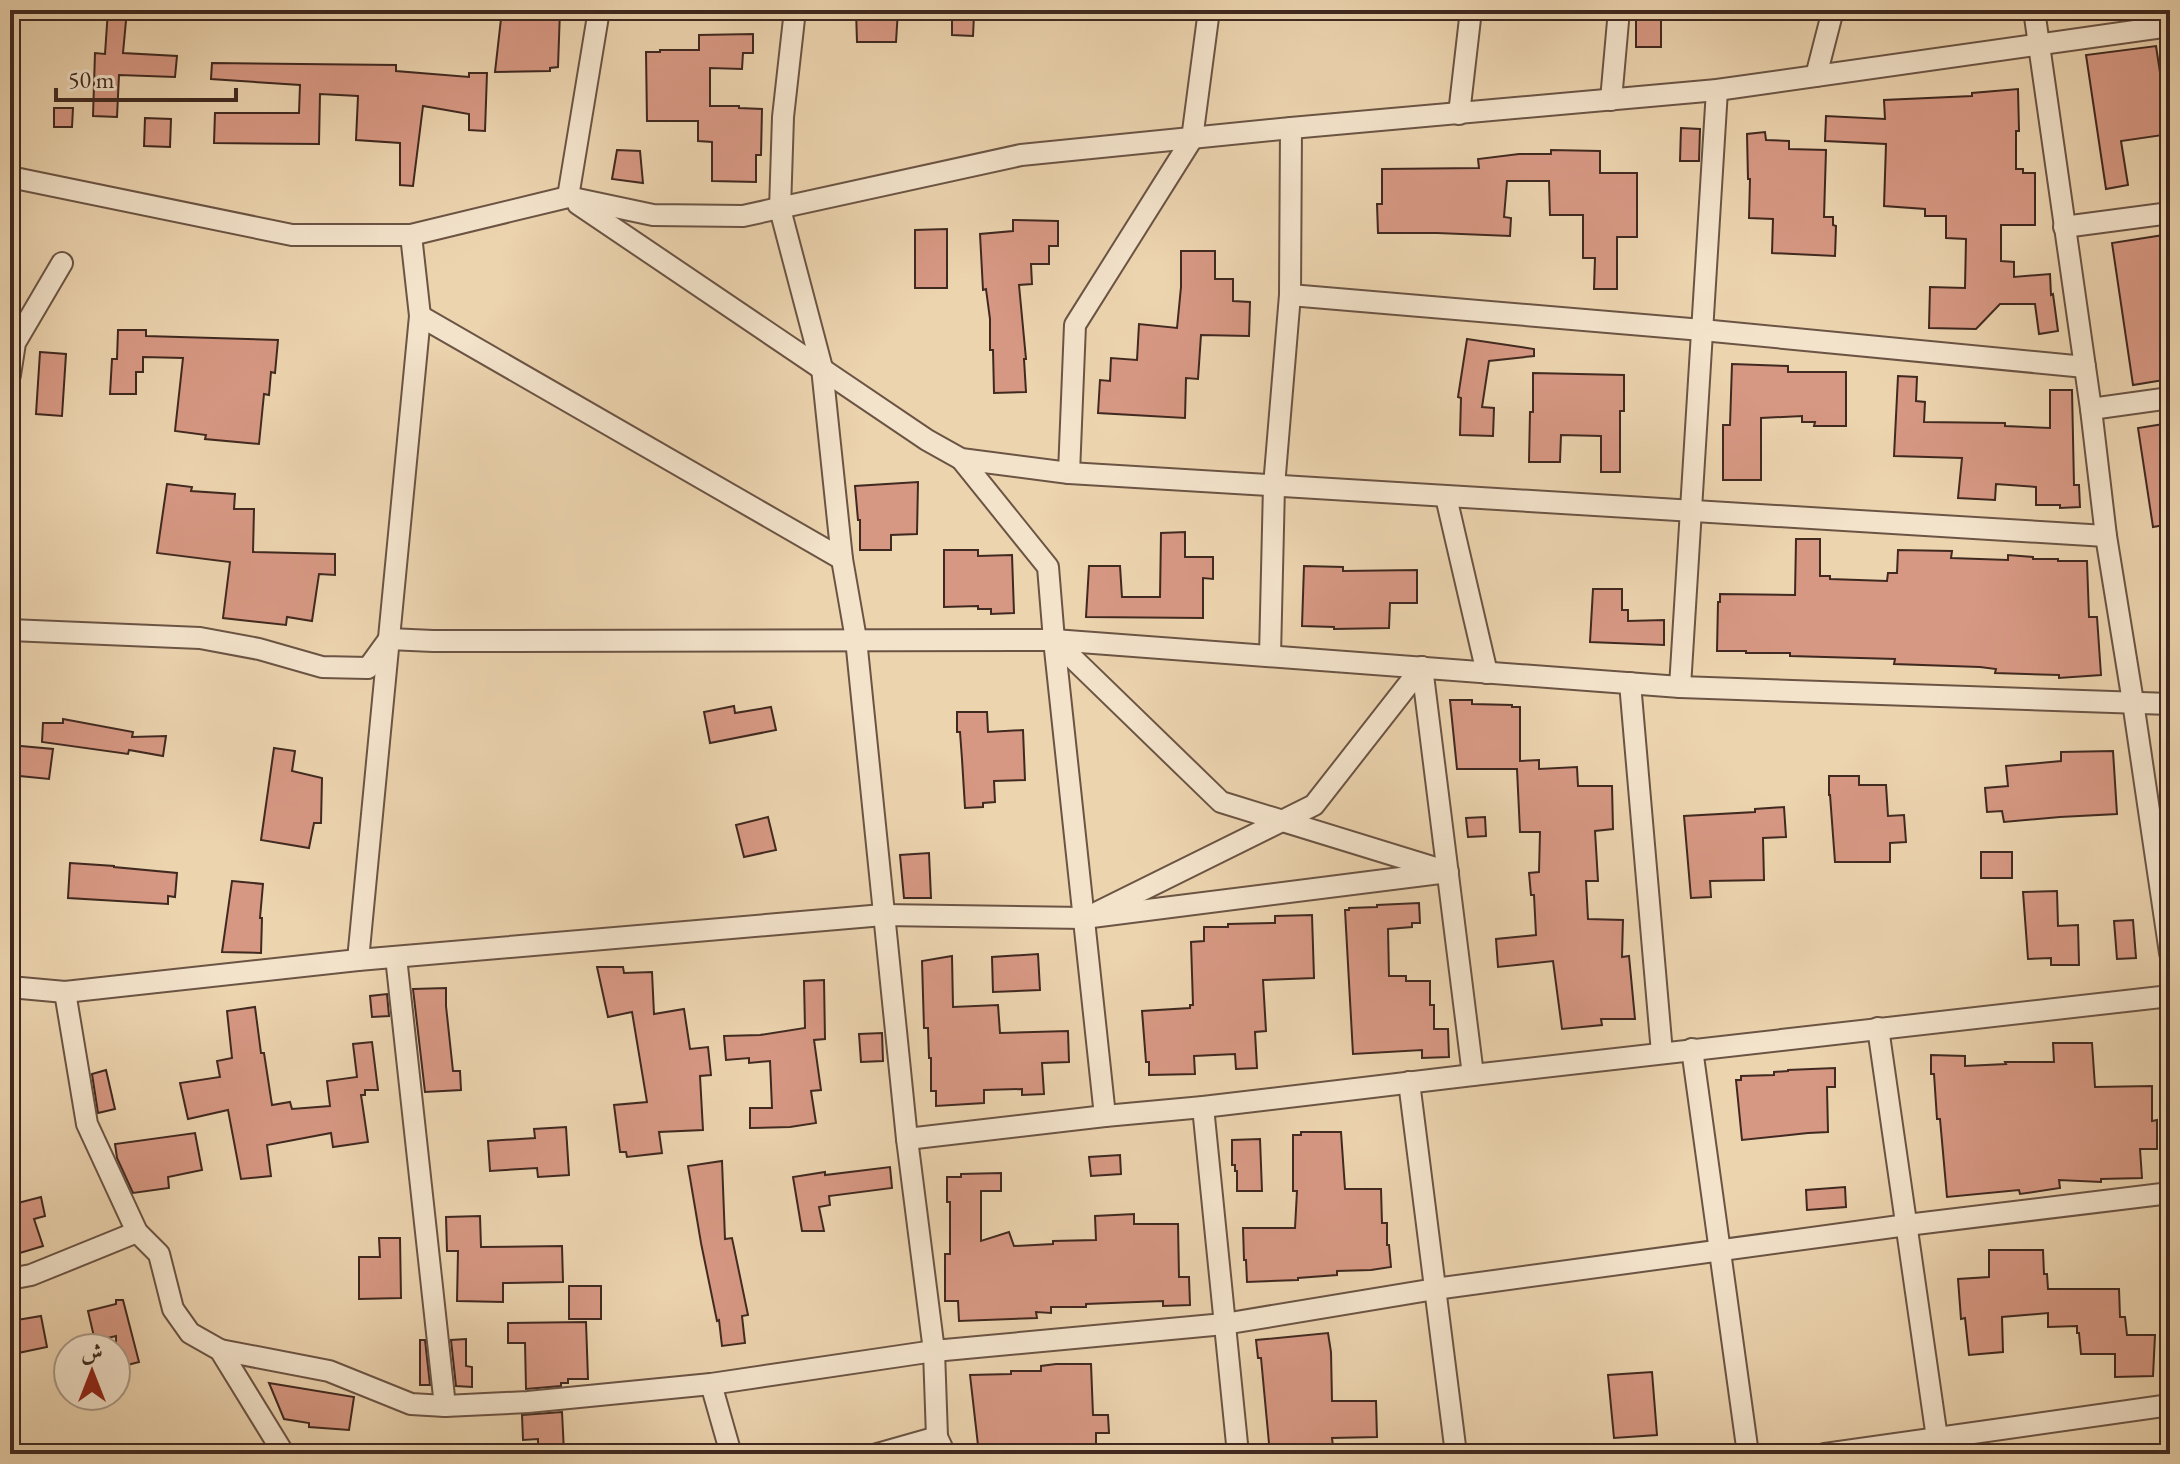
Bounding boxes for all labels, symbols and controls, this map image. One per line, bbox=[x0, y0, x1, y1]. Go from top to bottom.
scale bar bbox=[56, 52, 236, 102]
text: 50 m bbox=[68, 64, 115, 95]
north arrow bbox=[52, 1332, 132, 1412]
text: ش bbox=[81, 1338, 103, 1367]

